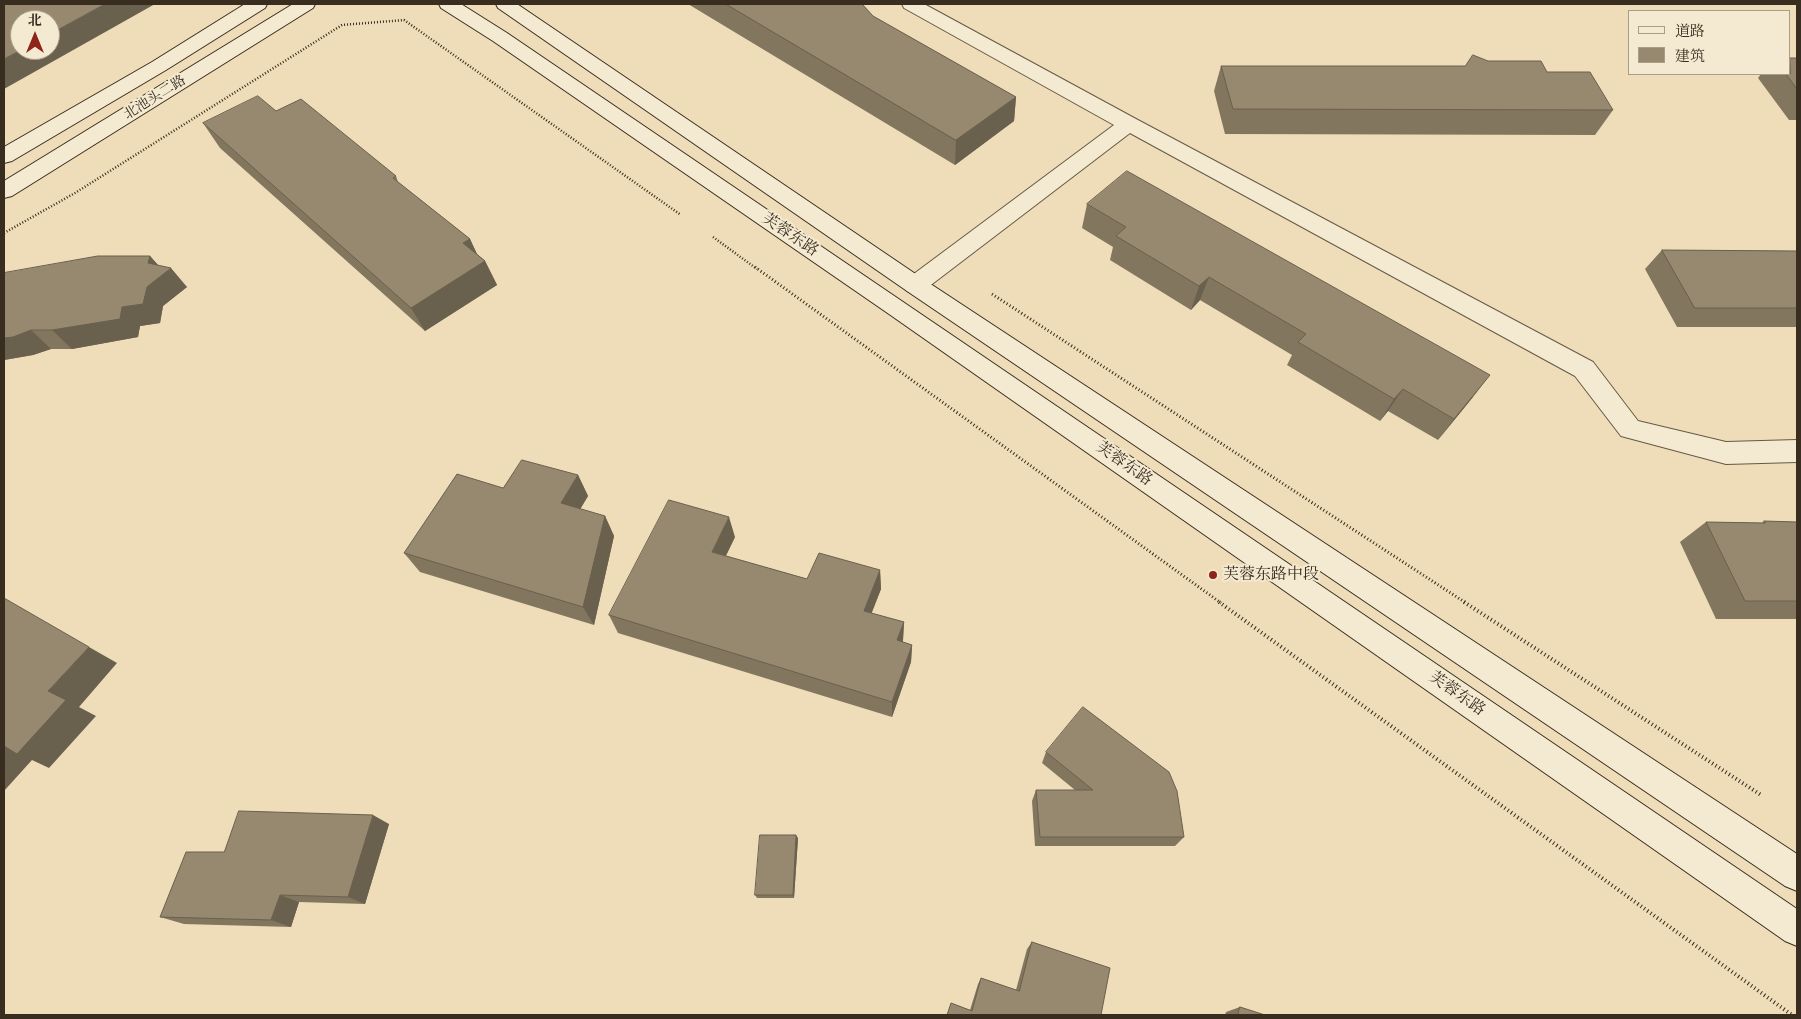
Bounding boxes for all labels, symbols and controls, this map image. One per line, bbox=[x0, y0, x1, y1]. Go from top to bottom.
north arrow bbox=[10, 10, 60, 60]
legend bbox=[1628, 10, 1791, 75]
text: 北 bbox=[28, 12, 42, 29]
text: 道路 bbox=[1675, 22, 1705, 40]
text: 建筑 bbox=[1675, 47, 1705, 65]
street label: 北池头二路 bbox=[121, 72, 189, 124]
street label: 芙蓉东路 bbox=[758, 209, 822, 261]
street label: 芙蓉东路 bbox=[1092, 438, 1156, 490]
place label: 芙蓉东路中段 bbox=[1223, 565, 1319, 585]
marker: 芙蓉东路中段 bbox=[1207, 569, 1219, 581]
street label: 芙蓉东路 bbox=[1425, 668, 1489, 720]

